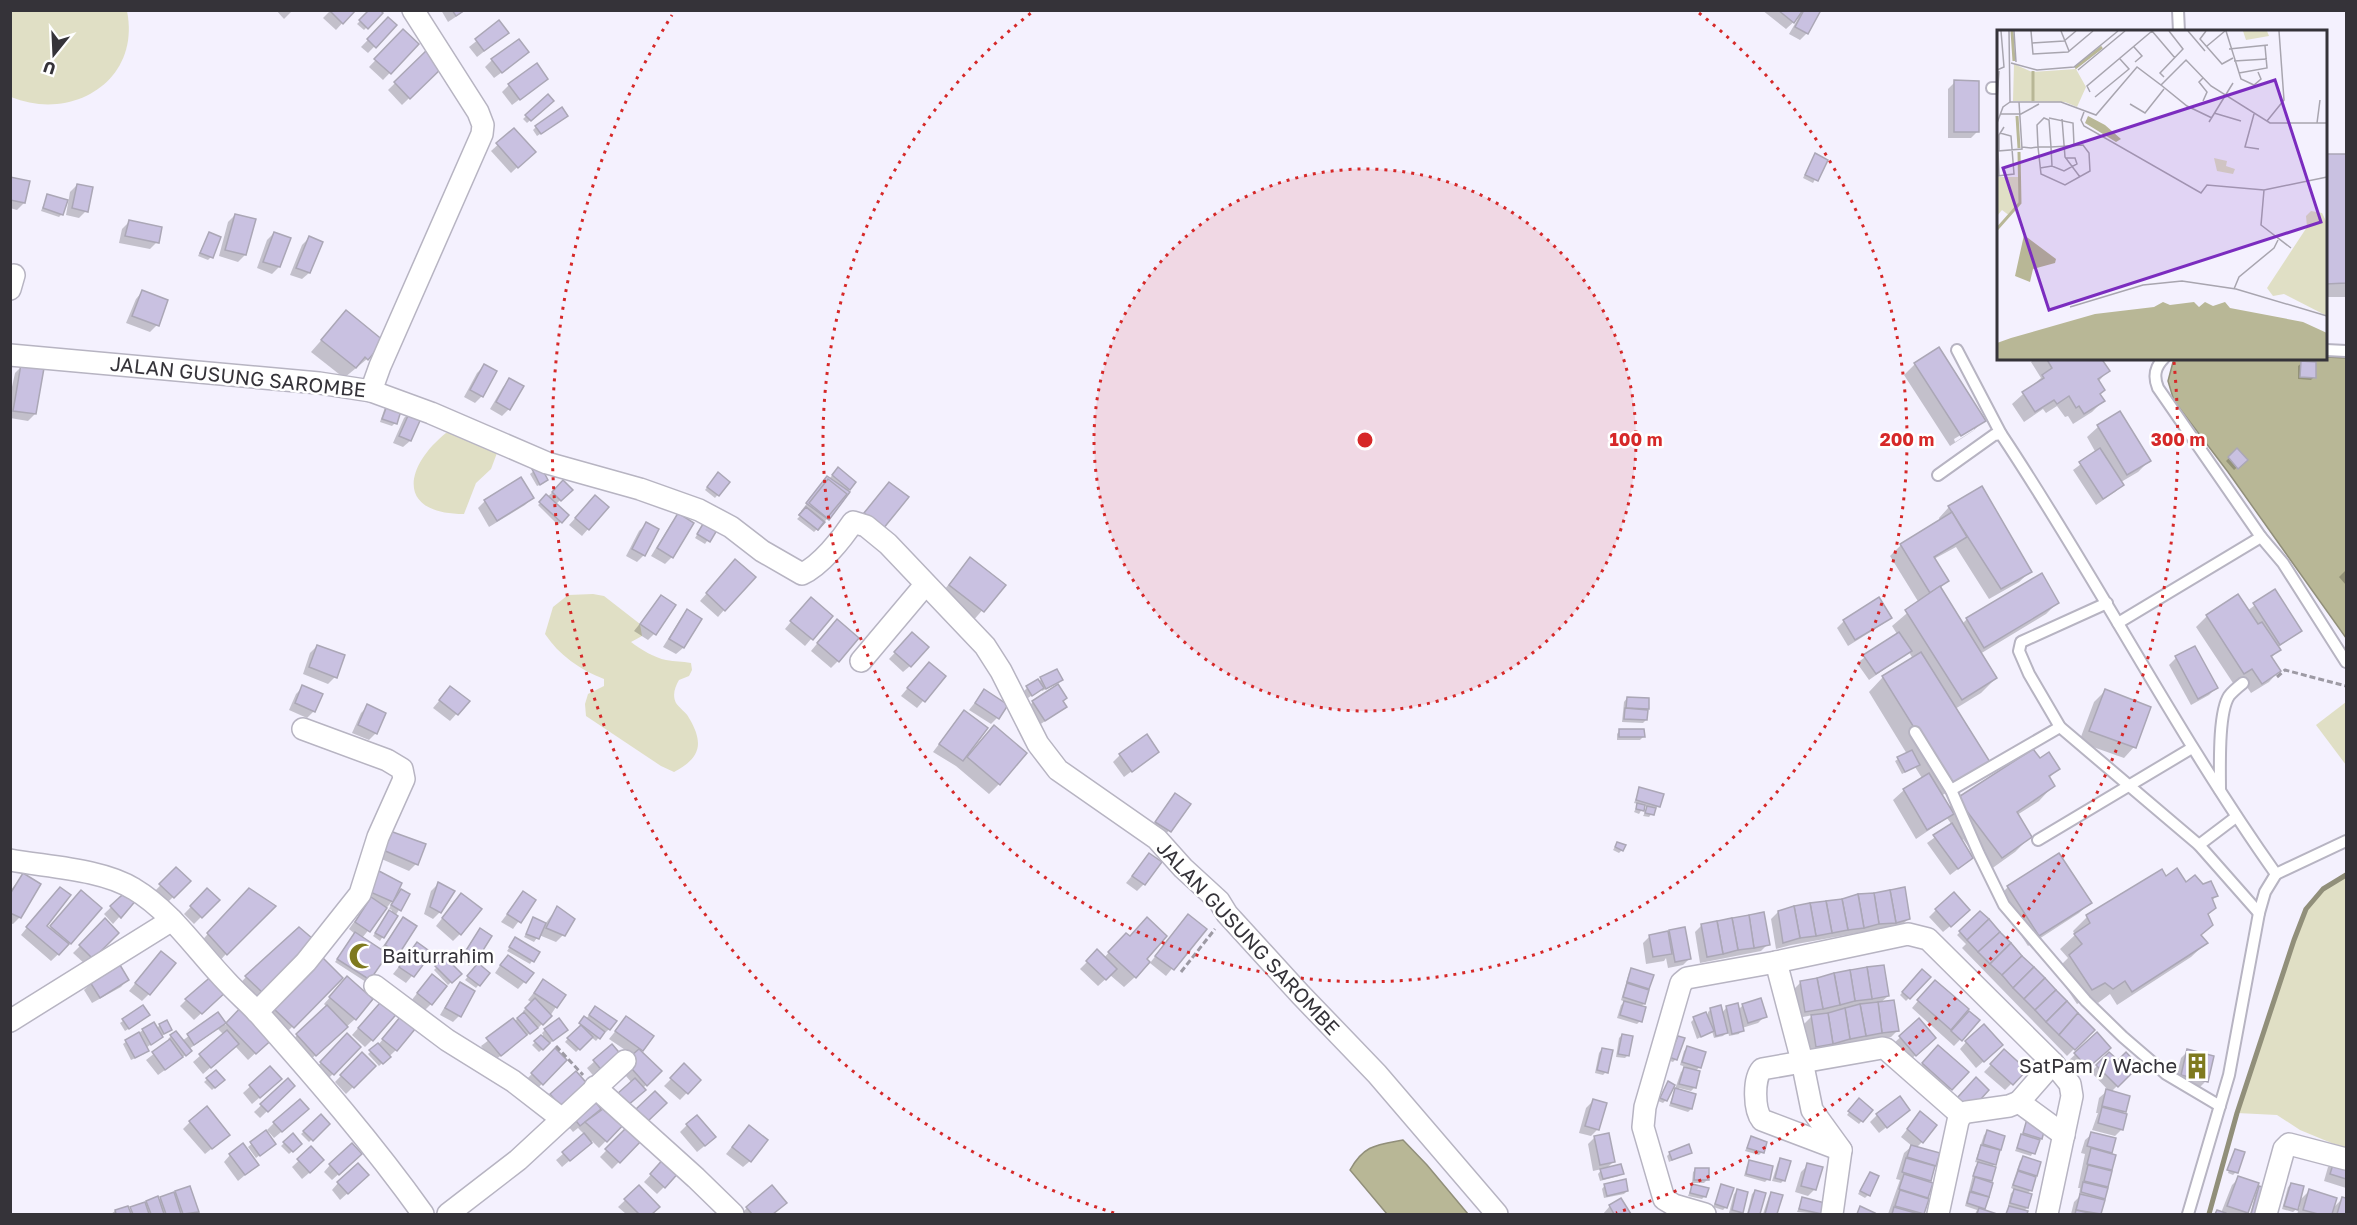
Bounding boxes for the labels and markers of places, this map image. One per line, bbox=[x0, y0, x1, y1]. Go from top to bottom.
centre of rings bbox=[1355, 430, 1375, 450]
mosque icon: Baiturrahim bbox=[347, 941, 377, 971]
place label: Baiturrahim bbox=[382, 943, 494, 967]
building icon: SatPam / Wache bbox=[2182, 1051, 2212, 1081]
place label: SatPam / Wache bbox=[2019, 1053, 2177, 1077]

